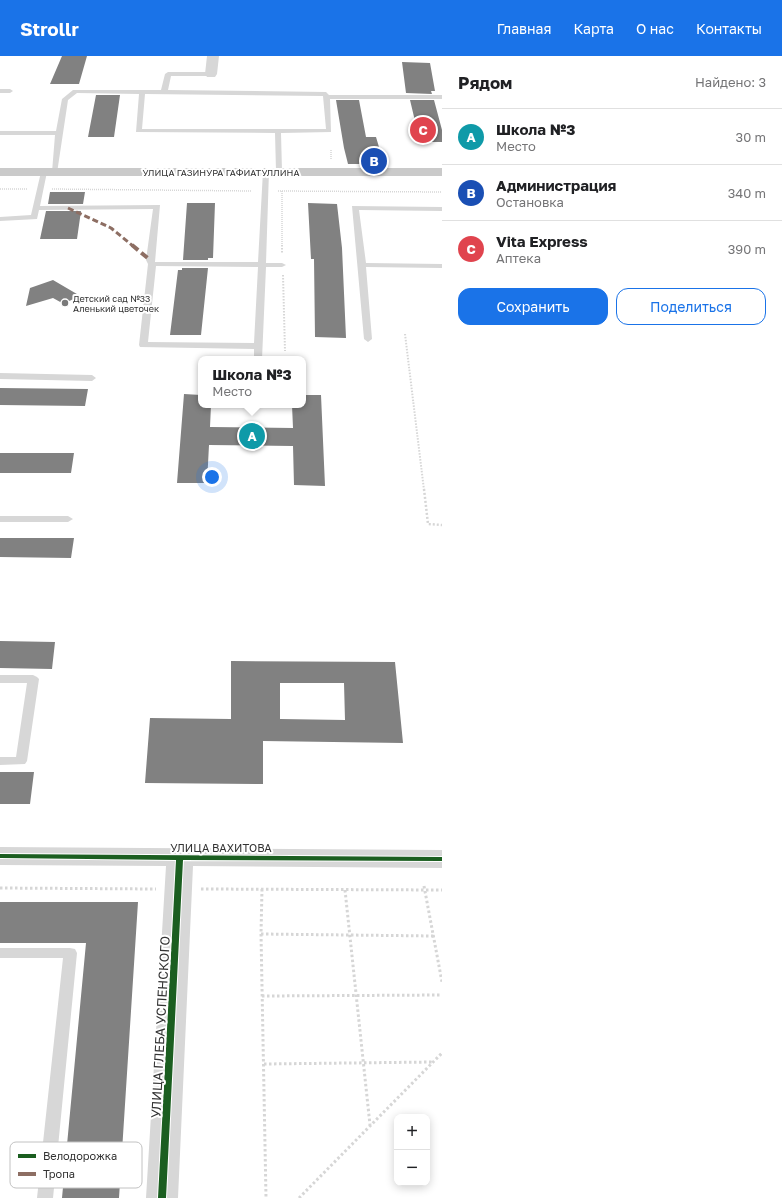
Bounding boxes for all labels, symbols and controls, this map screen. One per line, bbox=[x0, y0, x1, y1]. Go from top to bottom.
text: Strollr bbox=[20, 17, 79, 40]
text: Главная bbox=[497, 20, 551, 37]
text: Карта bbox=[573, 20, 614, 37]
text: О нас bbox=[636, 20, 674, 37]
text: Контакты bbox=[696, 20, 762, 37]
text: Рядом bbox=[458, 72, 512, 93]
text: Найдено: 3 bbox=[695, 74, 766, 90]
pin: C bbox=[410, 115, 436, 145]
text: Школа №3 bbox=[496, 120, 575, 138]
text: A bbox=[466, 129, 476, 145]
text: 30 m bbox=[736, 129, 766, 145]
text: Место bbox=[496, 138, 536, 154]
pin: B bbox=[361, 146, 387, 176]
street label: УЛИЦА ГАЗИНУРА ГАФИАТУЛЛИНА bbox=[143, 167, 299, 178]
text: Администрация bbox=[496, 176, 616, 194]
text: B bbox=[466, 185, 476, 201]
text: 340 m bbox=[728, 185, 766, 201]
text: Остановка bbox=[496, 194, 564, 210]
text: Vita Express bbox=[496, 232, 588, 250]
text: C bbox=[466, 241, 476, 257]
text: 390 m bbox=[728, 241, 766, 257]
text: Аптека bbox=[496, 250, 541, 266]
button: Сохранить bbox=[458, 288, 608, 325]
button: Поделиться bbox=[616, 288, 766, 325]
place label: Детский сад №33 Аленький цветочек bbox=[73, 293, 159, 314]
marker: Детский сад №33 Аленький цветочек bbox=[60, 298, 70, 308]
popup bbox=[198, 356, 306, 408]
text: Школа №3 bbox=[212, 365, 292, 383]
text: Место bbox=[212, 383, 252, 399]
pin: A bbox=[239, 421, 265, 451]
your location bbox=[202, 467, 222, 487]
street label: УЛИЦА ВАХИТОВА bbox=[170, 841, 272, 854]
street label: УЛИЦА ГЛЕБА УСПЕНСКОГО bbox=[147, 936, 173, 1118]
map controls bbox=[394, 1114, 430, 1186]
button: + bbox=[394, 1114, 430, 1150]
legend bbox=[10, 1142, 142, 1188]
text: Велодорожка bbox=[43, 1149, 117, 1162]
button: − bbox=[394, 1150, 430, 1186]
text: Тропа bbox=[43, 1167, 75, 1180]

